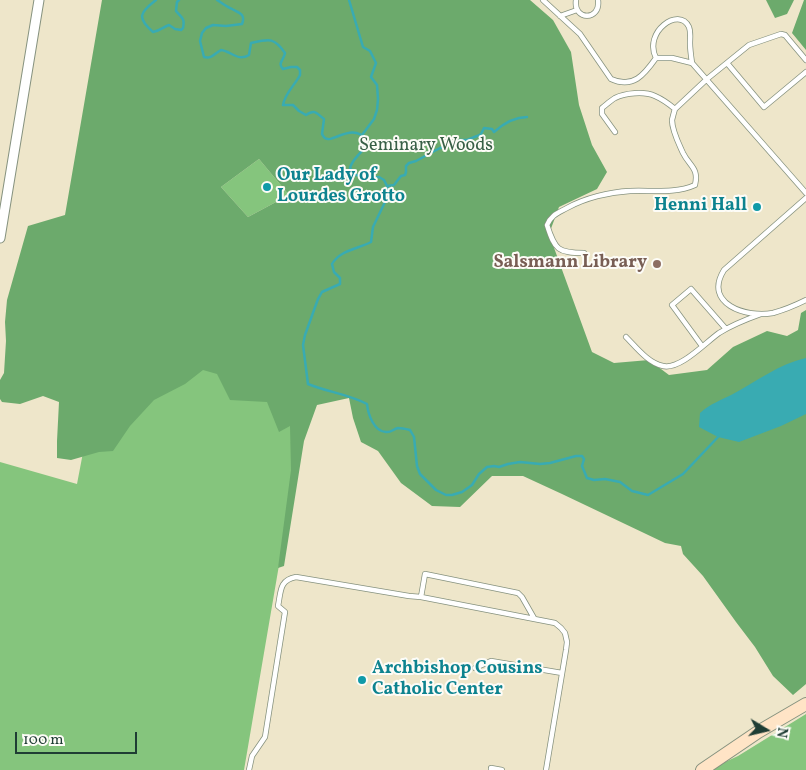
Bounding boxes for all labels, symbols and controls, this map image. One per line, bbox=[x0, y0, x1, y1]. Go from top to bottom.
park label: Seminary Woods bbox=[359, 136, 493, 158]
place label: Our Lady of Lourdes Grotto bbox=[277, 166, 405, 208]
marker: Our Lady of Lourdes Grotto bbox=[261, 181, 273, 193]
place label: Henni Hall bbox=[654, 196, 747, 218]
marker: Henni Hall bbox=[751, 201, 763, 213]
place label: Salsmann Library bbox=[493, 253, 647, 275]
marker: Salsmann Library bbox=[651, 258, 663, 270]
place label: Archbishop Cousins Catholic Center bbox=[372, 659, 543, 702]
marker: Archbishop Cousins Catholic Center bbox=[356, 674, 368, 686]
north arrow bbox=[741, 705, 791, 755]
scale bar bbox=[18, 722, 140, 754]
text: N bbox=[771, 726, 791, 739]
text: 100 m bbox=[23, 730, 63, 751]

